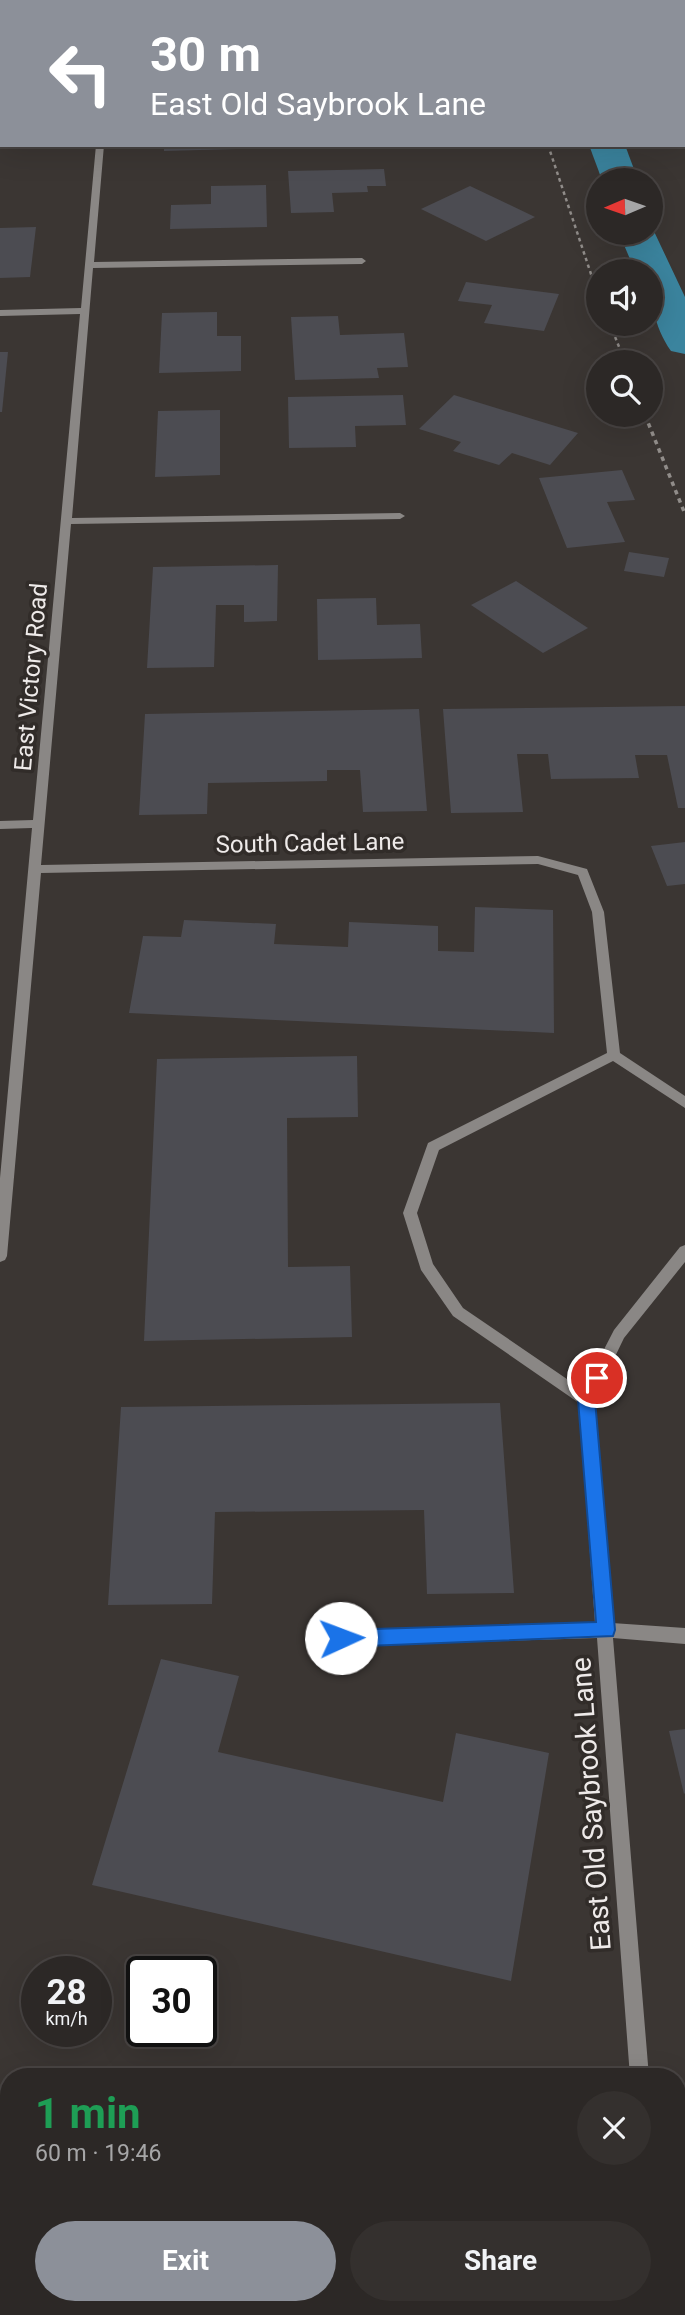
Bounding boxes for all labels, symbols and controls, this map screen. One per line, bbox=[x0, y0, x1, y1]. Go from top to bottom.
text: 30 m bbox=[150, 26, 261, 83]
icon: left bbox=[35, 28, 126, 119]
text: East Old Saybrook Lane bbox=[150, 85, 486, 123]
north arrow bbox=[586, 168, 663, 245]
map controls bbox=[586, 168, 663, 427]
button: sound bbox=[586, 259, 663, 336]
button: search bbox=[586, 350, 663, 427]
street label: East Victory Road bbox=[9, 582, 53, 772]
street label: South Cadet Lane bbox=[215, 827, 405, 859]
pin bbox=[567, 1348, 627, 1408]
icon: arrive bbox=[578, 1359, 616, 1397]
position arrow bbox=[304, 1601, 378, 1675]
street label: East Old Saybrook Lane bbox=[564, 1656, 618, 1952]
speed limit sign: 30 bbox=[126, 1956, 217, 2047]
text: 28 bbox=[46, 1972, 87, 2013]
text: km/h bbox=[45, 2008, 88, 2029]
text: 1 min bbox=[35, 2089, 141, 2138]
button: close bbox=[577, 2091, 651, 2165]
text: 60 m · 19:46 bbox=[35, 2140, 161, 2167]
button: Exit bbox=[35, 2221, 336, 2301]
button: Share bbox=[350, 2221, 651, 2301]

